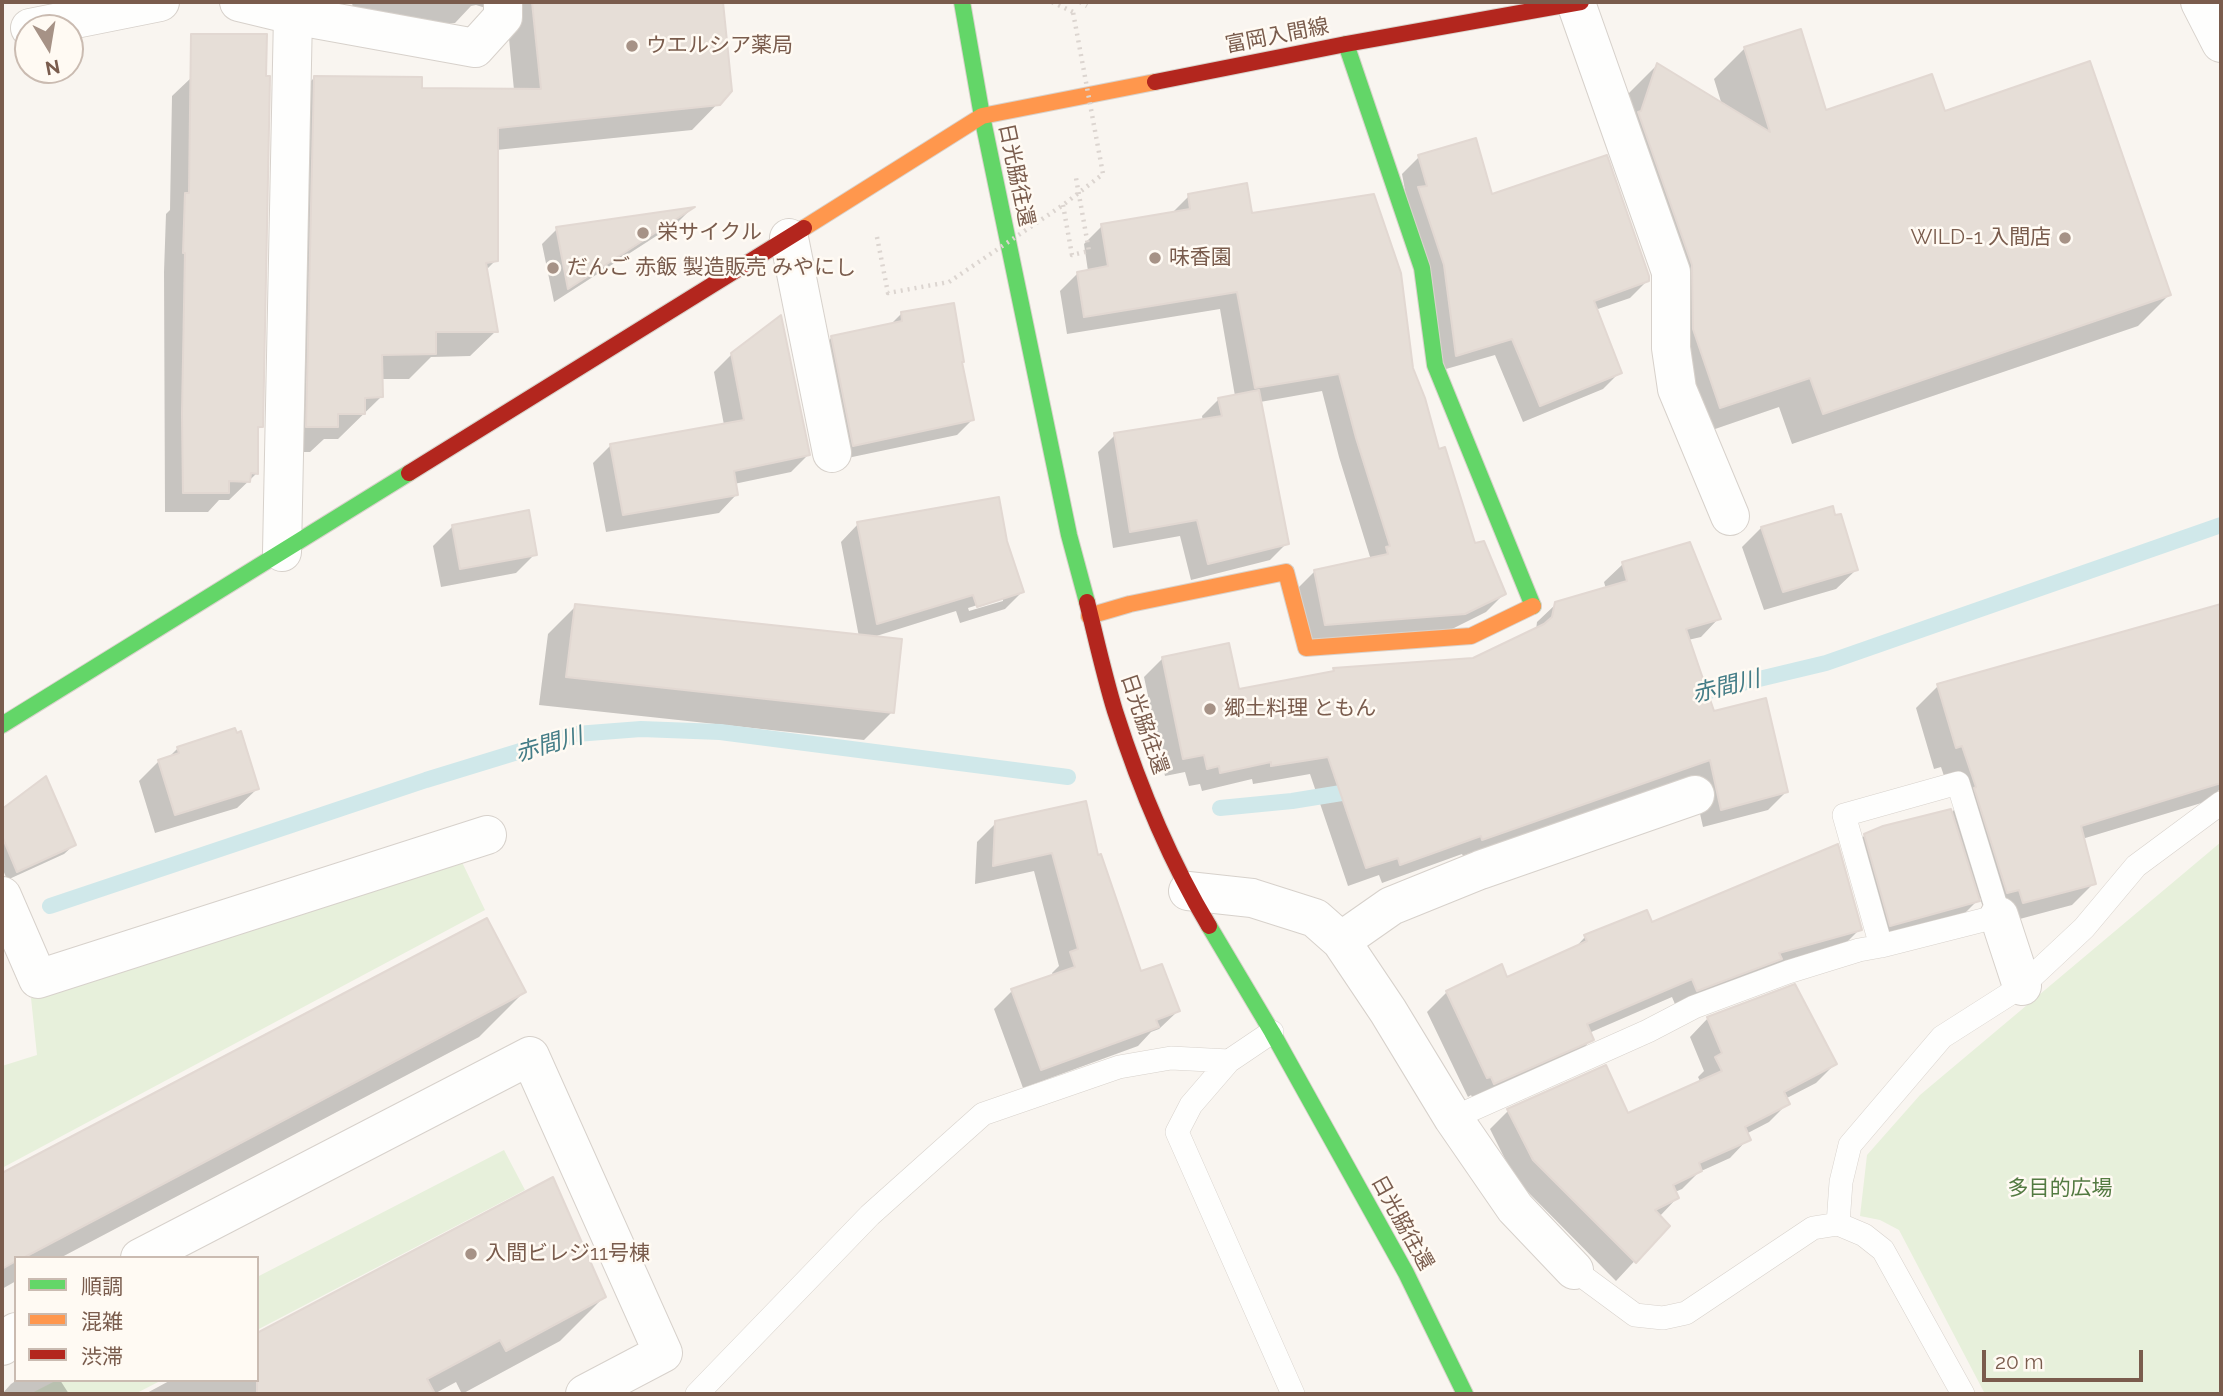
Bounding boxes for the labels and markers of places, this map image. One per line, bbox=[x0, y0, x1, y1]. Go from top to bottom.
place label: ウエルシア薬局 bbox=[646, 33, 793, 59]
marker: ウエルシア薬局 bbox=[624, 38, 640, 54]
place label: 栄サイクル bbox=[657, 220, 762, 246]
marker: 栄サイクル bbox=[635, 225, 651, 241]
place label: WILD-1 入間店 bbox=[1910, 225, 2051, 251]
marker: WILD-1 入間店 bbox=[2057, 230, 2073, 246]
place label: 味香園 bbox=[1169, 245, 1232, 271]
marker: 味香園 bbox=[1147, 250, 1163, 266]
place label: だんご 赤飯 製造販売 みやにし bbox=[567, 255, 856, 281]
marker: だんご 赤飯 製造販売 みやにし bbox=[545, 260, 561, 276]
place label: 郷土料理 ともん bbox=[1224, 696, 1376, 722]
marker: 郷土料理 ともん bbox=[1202, 701, 1218, 717]
place label: 入間ビレジ11号棟 bbox=[485, 1241, 650, 1267]
marker: 入間ビレジ11号棟 bbox=[463, 1246, 479, 1262]

